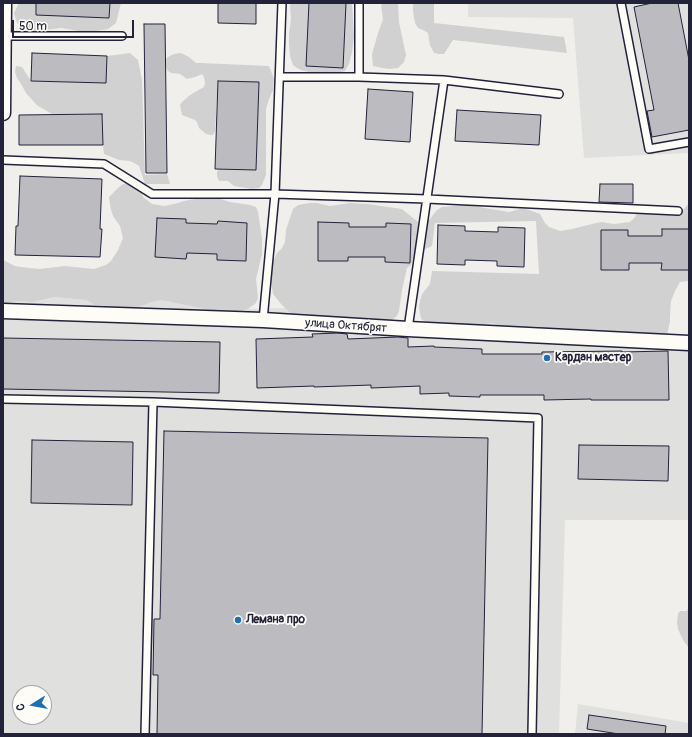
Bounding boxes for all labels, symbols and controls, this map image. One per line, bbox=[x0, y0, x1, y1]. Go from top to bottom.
scale bar bbox=[14, 12, 136, 38]
text: 50 m bbox=[19, 19, 47, 34]
street label: улица Октябрят bbox=[305, 316, 387, 336]
place label: Кардан мастер bbox=[555, 351, 631, 365]
marker: Кардан мастер bbox=[542, 353, 552, 363]
place label: Лемана про bbox=[246, 613, 305, 627]
marker: Лемана про bbox=[233, 615, 243, 625]
north arrow bbox=[12, 685, 52, 725]
text: С bbox=[14, 703, 28, 712]

